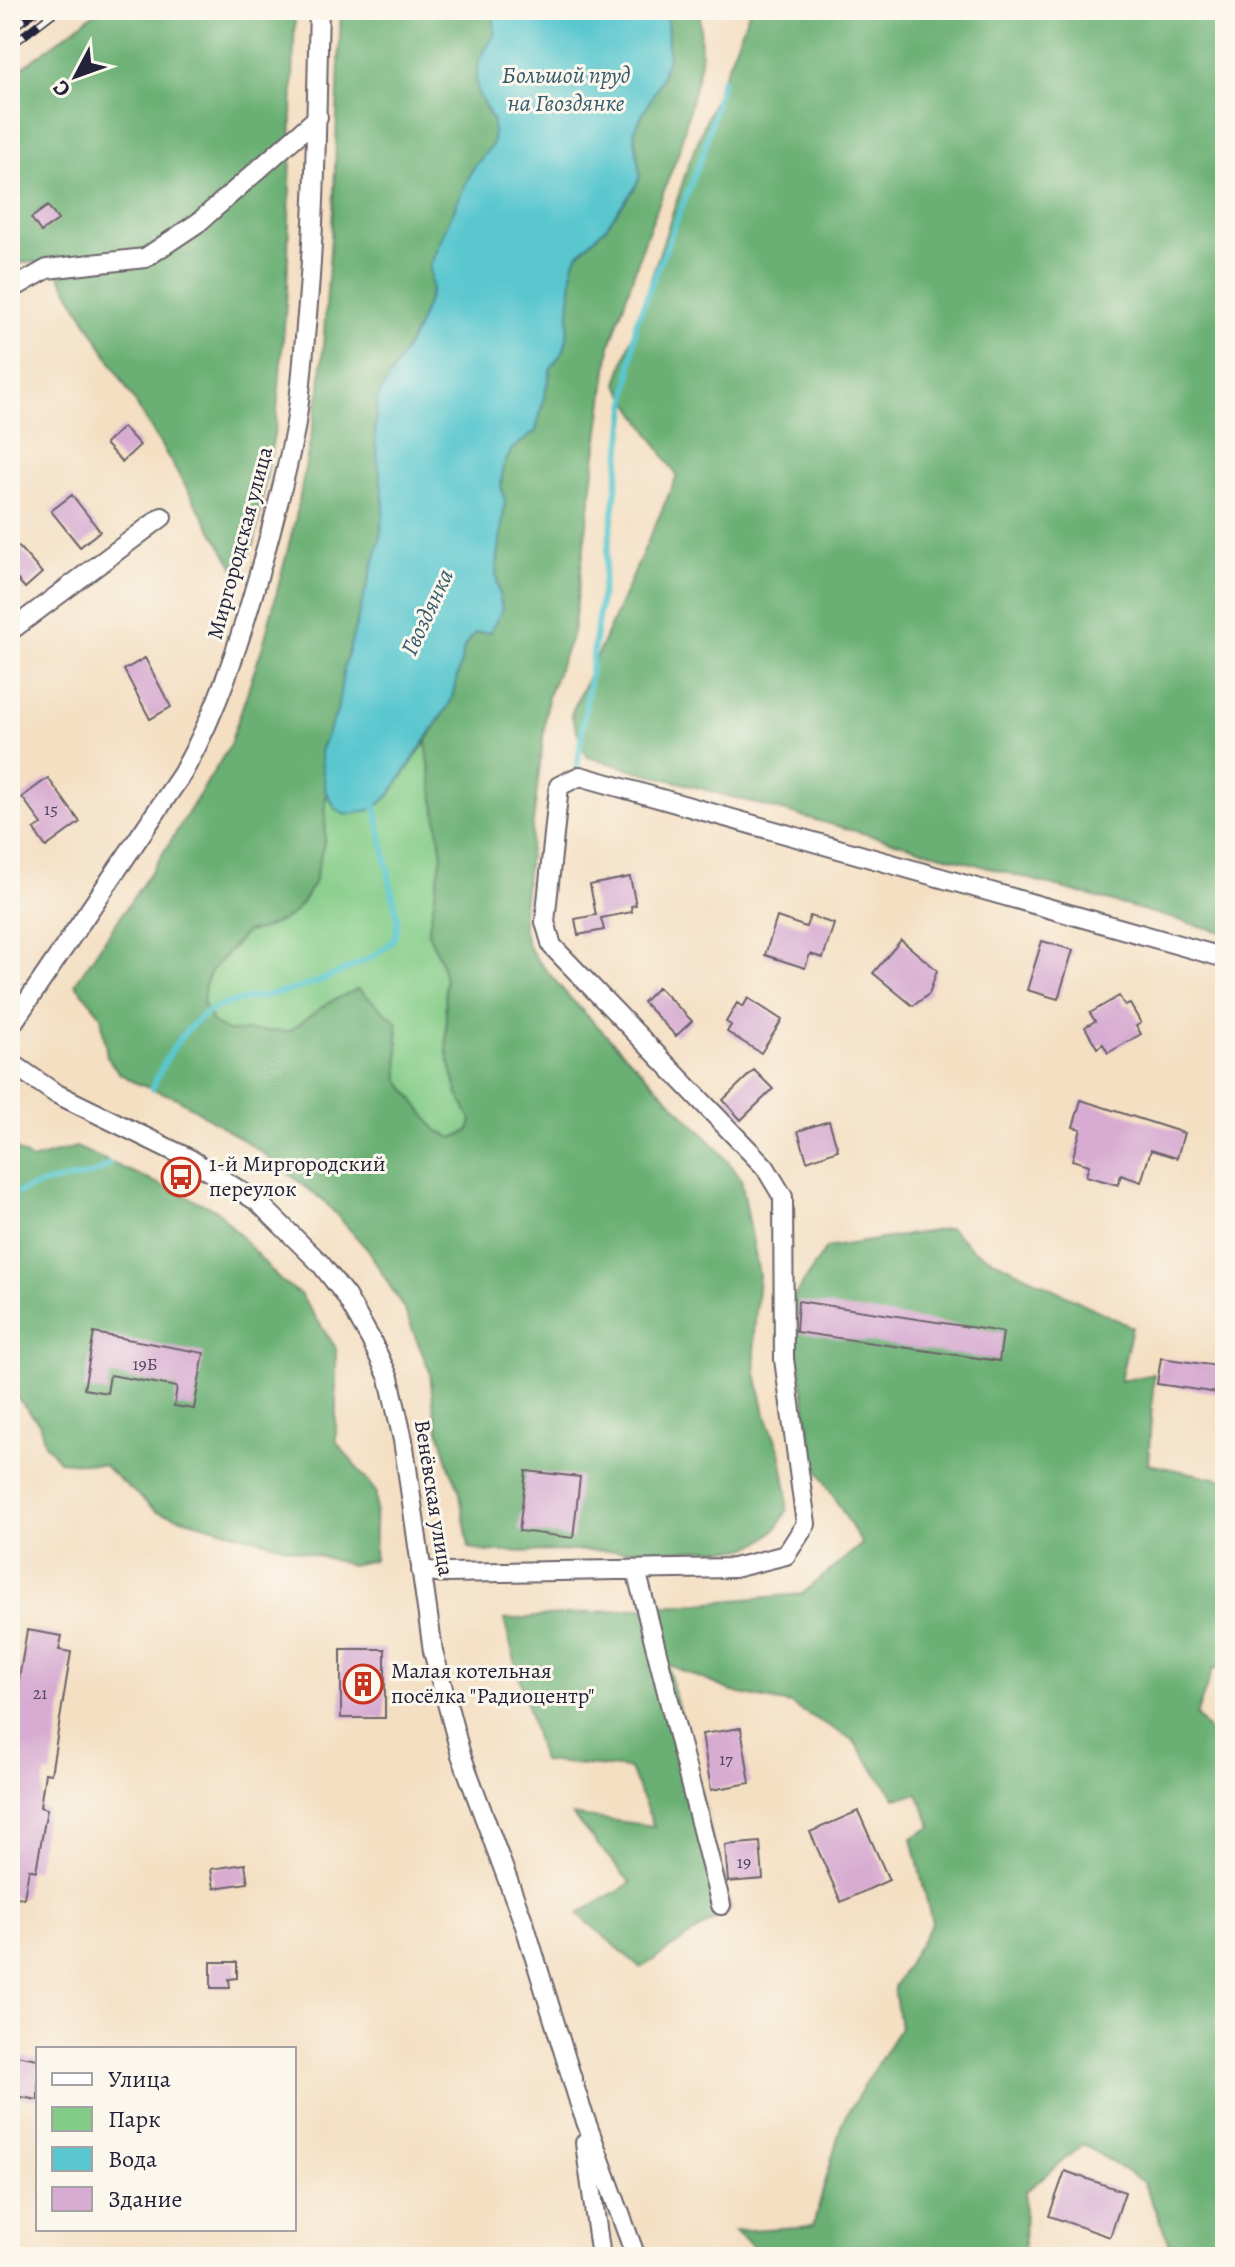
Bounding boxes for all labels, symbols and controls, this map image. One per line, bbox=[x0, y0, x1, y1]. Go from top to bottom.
north arrow bbox=[36, 36, 116, 116]
water label: Большой пруд на Гвоздянке bbox=[502, 59, 631, 119]
text: С bbox=[46, 74, 77, 103]
street label: Миргородская улица bbox=[200, 442, 280, 643]
water label: Гвоздянка bbox=[393, 563, 461, 661]
house number: 15 bbox=[44, 797, 58, 821]
place label: 1-й Миргородский переулок bbox=[209, 1149, 386, 1204]
bus stop icon: 1-й Миргородский переулок bbox=[160, 1156, 202, 1198]
house number: 19Б bbox=[132, 1352, 158, 1376]
street label: Венёвская улица bbox=[407, 1418, 461, 1579]
place label: Малая котельная посёлка "Радиоцентр" bbox=[391, 1656, 595, 1711]
building icon: Малая котельная посёлка "Радиоцентр" bbox=[342, 1663, 384, 1705]
house number: 21 bbox=[33, 1681, 47, 1705]
house number: 17 bbox=[719, 1747, 733, 1771]
house number: 19 bbox=[737, 1850, 751, 1874]
legend bbox=[36, 2047, 296, 2231]
text: Улица bbox=[108, 2063, 171, 2095]
text: Парк bbox=[108, 2103, 161, 2135]
text: Вода bbox=[108, 2143, 157, 2175]
text: Здание bbox=[108, 2183, 183, 2215]

